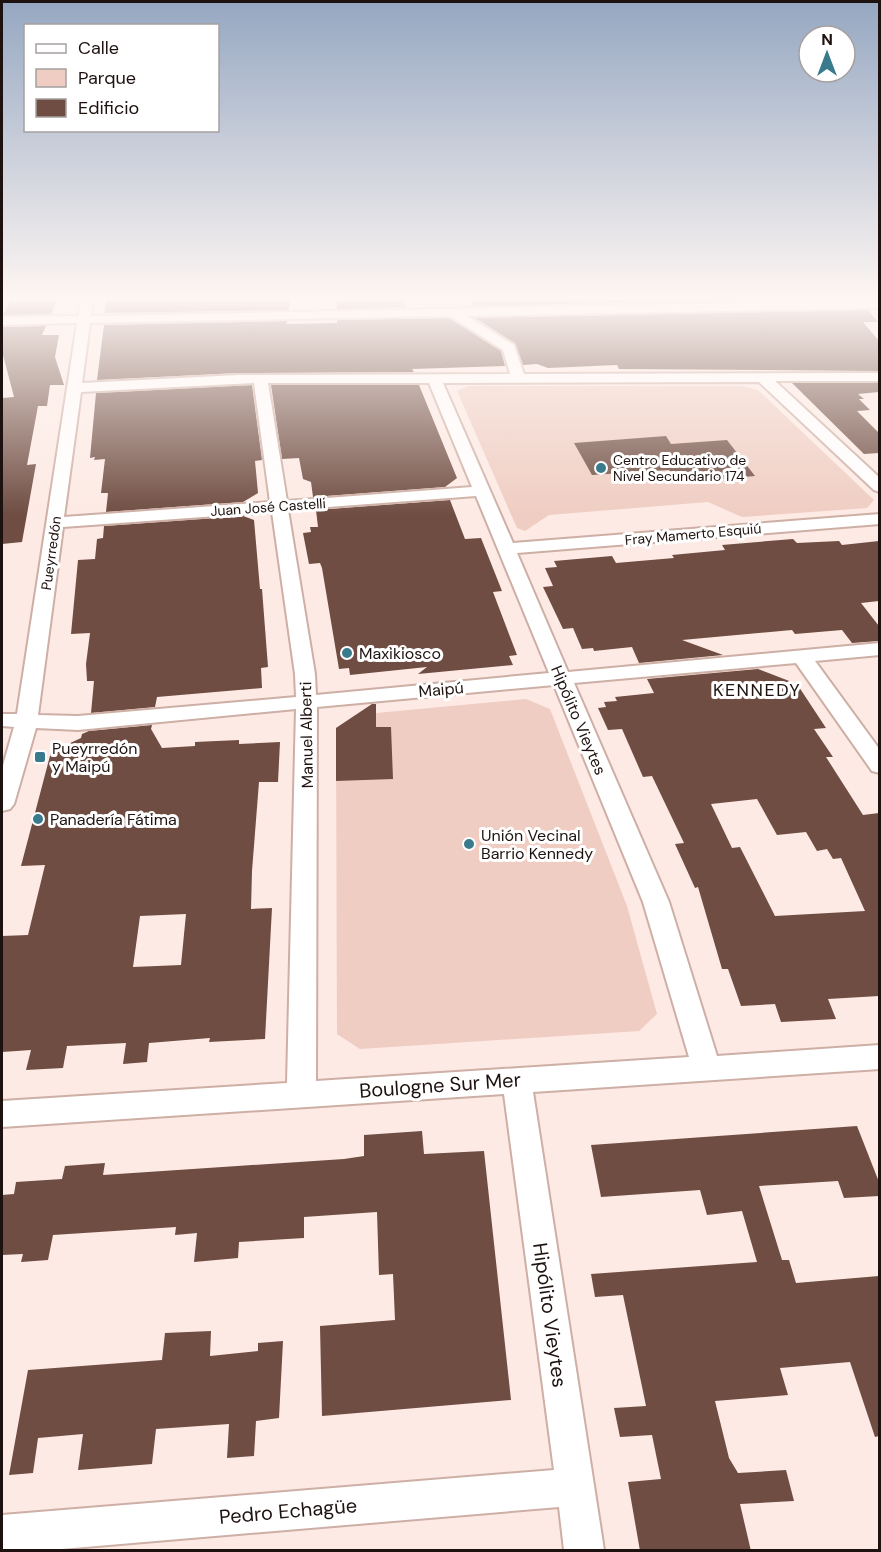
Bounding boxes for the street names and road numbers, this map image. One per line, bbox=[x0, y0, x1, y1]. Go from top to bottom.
street label: Juan José Castelli bbox=[210, 494, 326, 520]
street label: Pueyrredón bbox=[37, 515, 65, 591]
street label: Fray Mamerto Esquiú bbox=[624, 519, 762, 549]
street label: Hipólito Vieytes bbox=[546, 662, 611, 778]
street label: Maipú bbox=[418, 677, 464, 702]
street label: Manuel Alberti bbox=[295, 681, 318, 789]
street label: Boulogne Sur Mer bbox=[358, 1066, 522, 1104]
street label: Hipólito Vieytes bbox=[527, 1241, 573, 1389]
street label: Pedro Echagüe bbox=[218, 1492, 358, 1530]

